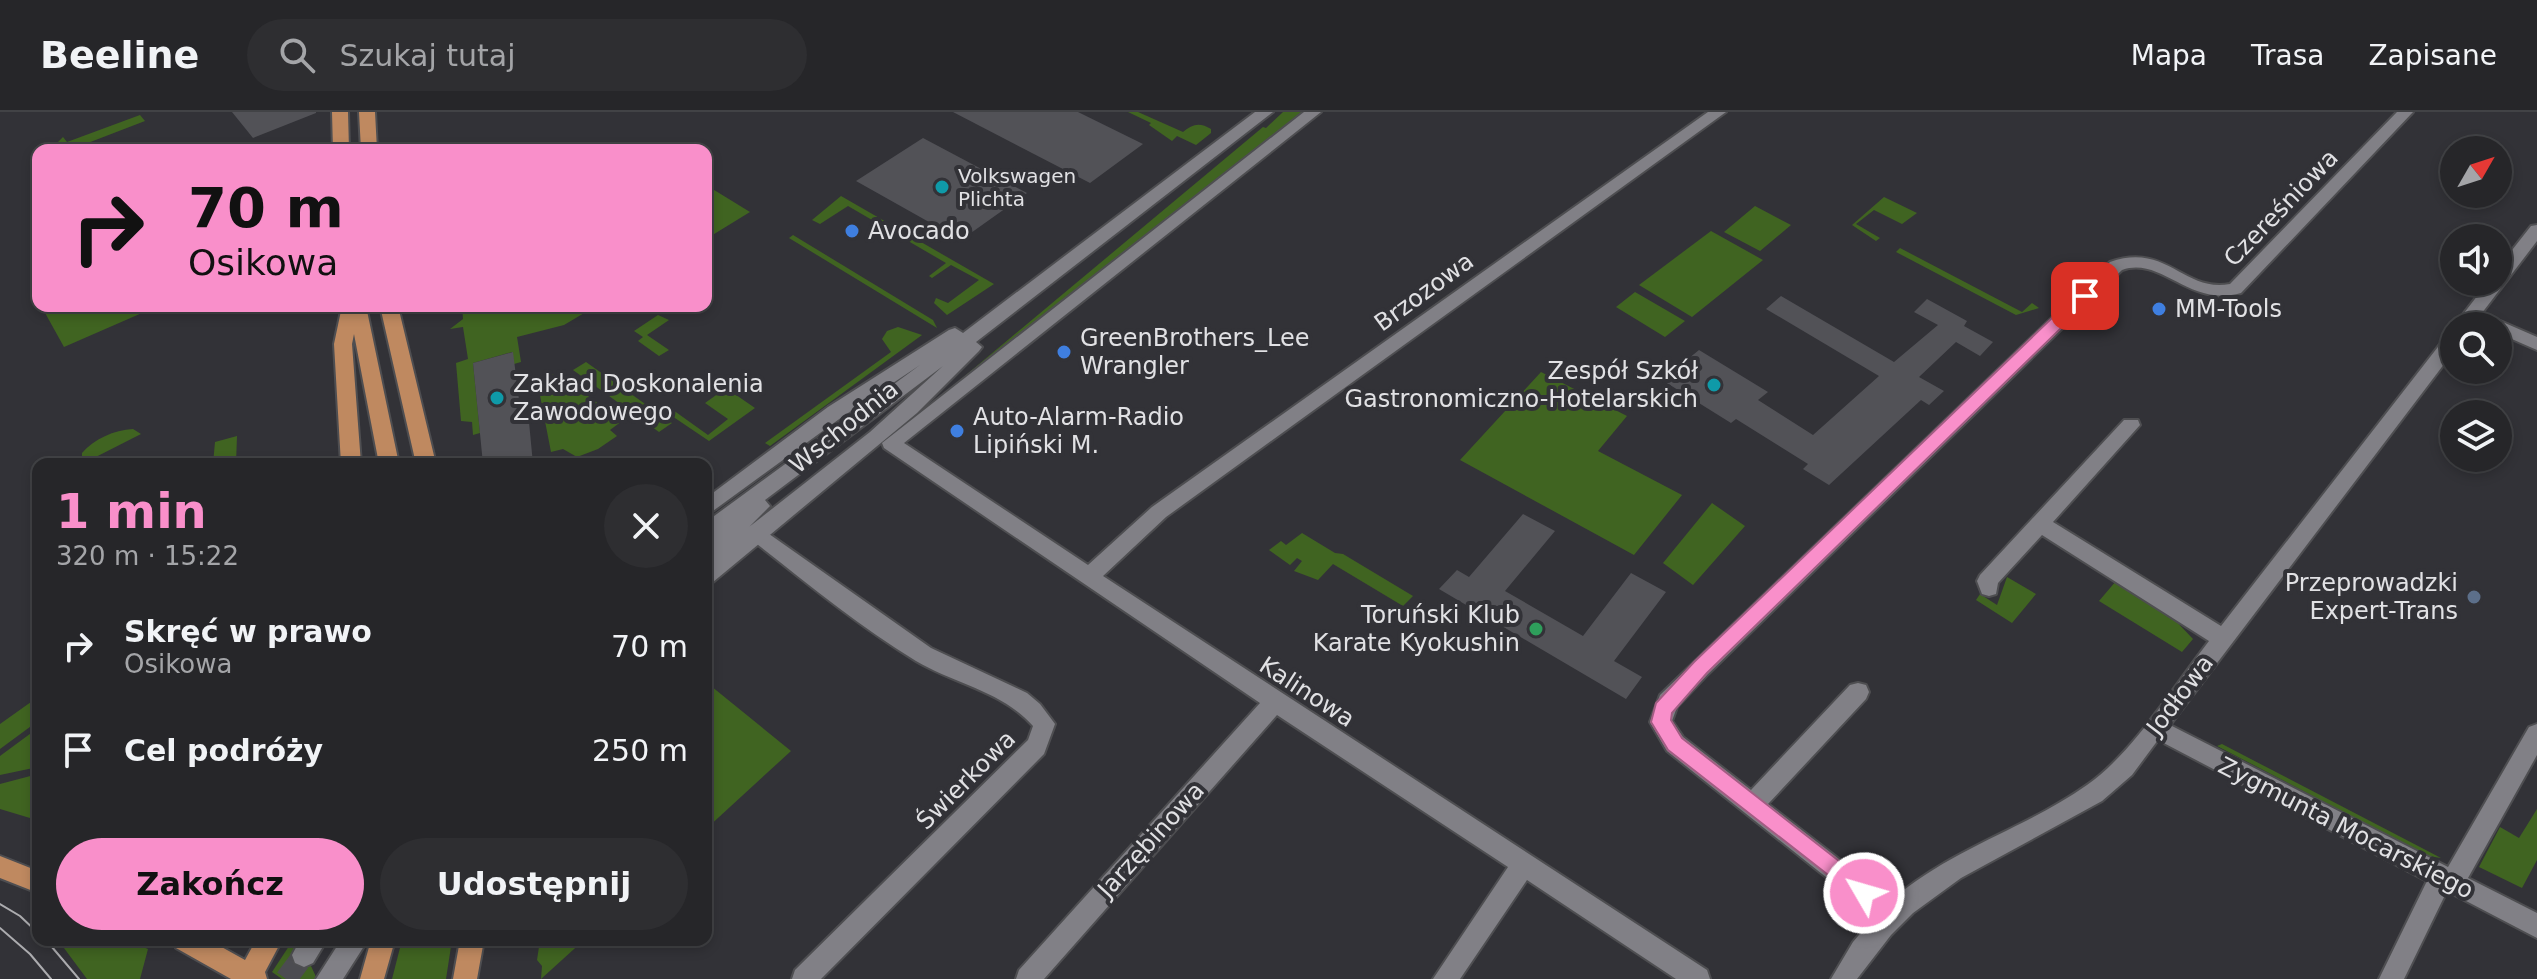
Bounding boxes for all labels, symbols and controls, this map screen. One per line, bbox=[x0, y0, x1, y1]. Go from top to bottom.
search box bbox=[247, 19, 807, 91]
text: Beeline bbox=[40, 33, 199, 77]
icon: search bbox=[275, 33, 319, 77]
text: Szukaj tutaj bbox=[339, 38, 516, 73]
text: Mapa bbox=[2131, 39, 2207, 72]
text: Trasa bbox=[2251, 39, 2324, 72]
text: Zapisane bbox=[2368, 39, 2497, 72]
north arrow bbox=[2440, 136, 2512, 208]
map controls bbox=[2440, 136, 2512, 472]
street label: Czereśniowa bbox=[2218, 144, 2344, 272]
place label: Volkswagen Plichta bbox=[958, 164, 1076, 211]
text: 70 m bbox=[188, 175, 344, 240]
icon: right bbox=[56, 176, 160, 280]
marker: Volkswagen Plichta bbox=[933, 178, 951, 196]
place label: Avocado bbox=[868, 217, 970, 245]
marker: Avocado bbox=[843, 222, 861, 240]
button: sound bbox=[2440, 224, 2512, 296]
text: Osikowa bbox=[188, 242, 338, 283]
street label: Brzozowa bbox=[1369, 247, 1479, 337]
pin bbox=[2051, 262, 2119, 330]
icon: arrive bbox=[2063, 274, 2107, 318]
place label: MM-Tools bbox=[2175, 295, 2282, 323]
marker: MM-Tools bbox=[2150, 300, 2168, 318]
button: search bbox=[2440, 312, 2512, 384]
place label: GreenBrothers_Lee Wrangler bbox=[1080, 324, 1309, 380]
marker: GreenBrothers_Lee Wrangler bbox=[1055, 343, 1073, 361]
place label: Zespół Szkół Gastronomiczno-Hotelarskich bbox=[1344, 357, 1698, 413]
place label: Zakład Doskonalenia Zawodowego bbox=[513, 370, 764, 426]
street label: Wschodnia bbox=[784, 375, 904, 479]
marker: Zespół Szkół Gastronomiczno-Hotelarskich bbox=[1705, 376, 1723, 394]
marker: Zakład Doskonalenia Zawodowego bbox=[488, 389, 506, 407]
button: layers bbox=[2440, 400, 2512, 472]
place label: Auto-Alarm-Radio Lipiński M. bbox=[973, 403, 1184, 459]
marker: Auto-Alarm-Radio Lipiński M. bbox=[948, 422, 966, 440]
text: 1 min bbox=[56, 483, 207, 539]
button: close bbox=[604, 484, 688, 568]
text: 320 m · 15:22 bbox=[56, 541, 239, 571]
place label: Przeprowadzki Expert-Trans bbox=[2285, 569, 2458, 625]
marker: Przeprowadzki Expert-Trans bbox=[2465, 588, 2483, 606]
place label: Toruński Klub Karate Kyokushin bbox=[1313, 601, 1520, 657]
text: Skręć w prawo bbox=[124, 614, 372, 649]
marker: Toruński Klub Karate Kyokushin bbox=[1527, 620, 1545, 638]
icon: right bbox=[56, 624, 100, 668]
text: 70 m bbox=[611, 629, 688, 664]
text: Osikowa bbox=[124, 649, 232, 679]
street label: Jodłowa bbox=[2140, 650, 2219, 742]
street label: Kalinowa bbox=[1254, 651, 1360, 733]
street label: Świerkowa bbox=[909, 723, 1021, 835]
icon: arrive bbox=[56, 728, 100, 772]
text: Cel podróży bbox=[124, 733, 323, 768]
text: 250 m bbox=[592, 733, 688, 768]
street label: Zygmunta Mocarskiego bbox=[2214, 751, 2478, 905]
street label: Jarzębinowa bbox=[1091, 777, 1210, 905]
button: Zakończ bbox=[56, 838, 364, 930]
button: Udostępnij bbox=[380, 838, 688, 930]
position arrow bbox=[1822, 851, 1906, 935]

